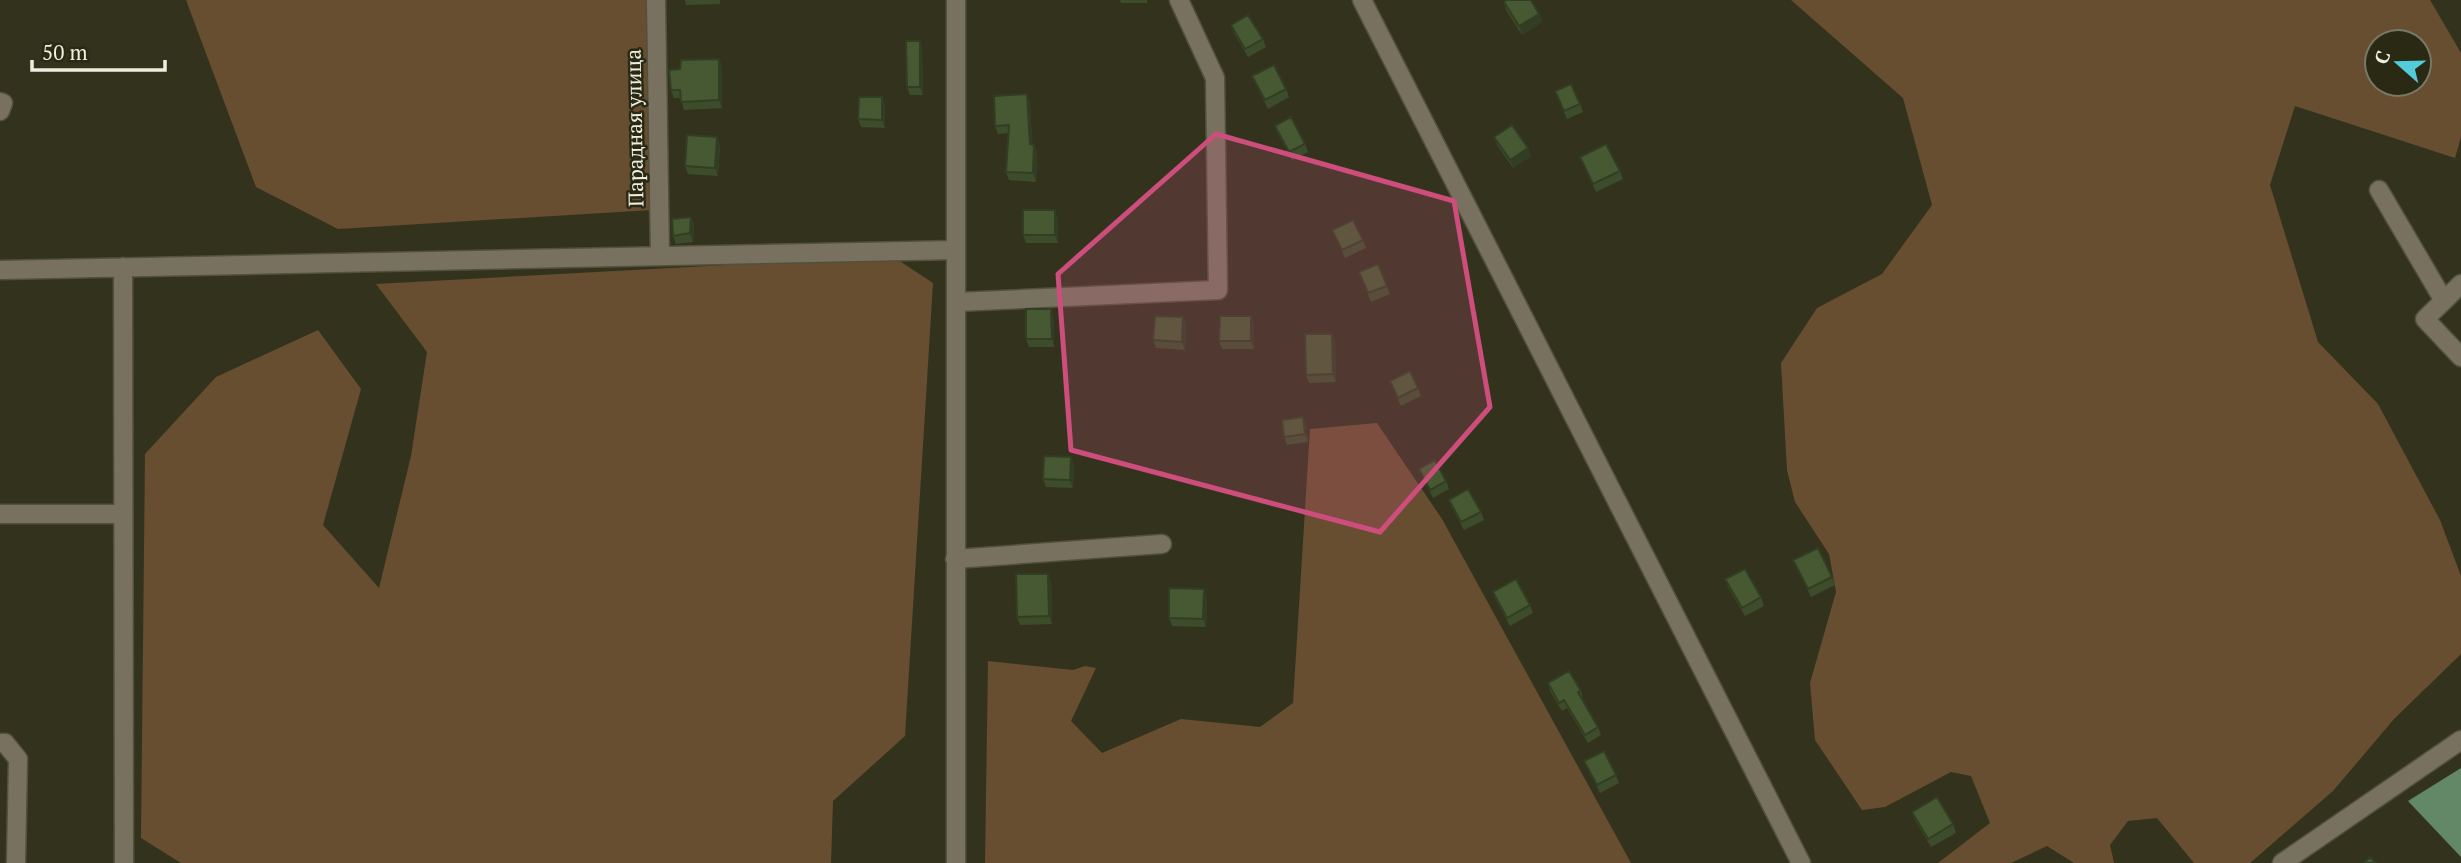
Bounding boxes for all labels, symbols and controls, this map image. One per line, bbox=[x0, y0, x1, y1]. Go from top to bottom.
scale bar bbox=[32, 28, 164, 72]
north arrow bbox=[2363, 28, 2433, 98]
text: 50 m bbox=[42, 38, 88, 66]
text: С bbox=[2368, 47, 2395, 67]
street label: Парадная улица bbox=[619, 49, 649, 207]

